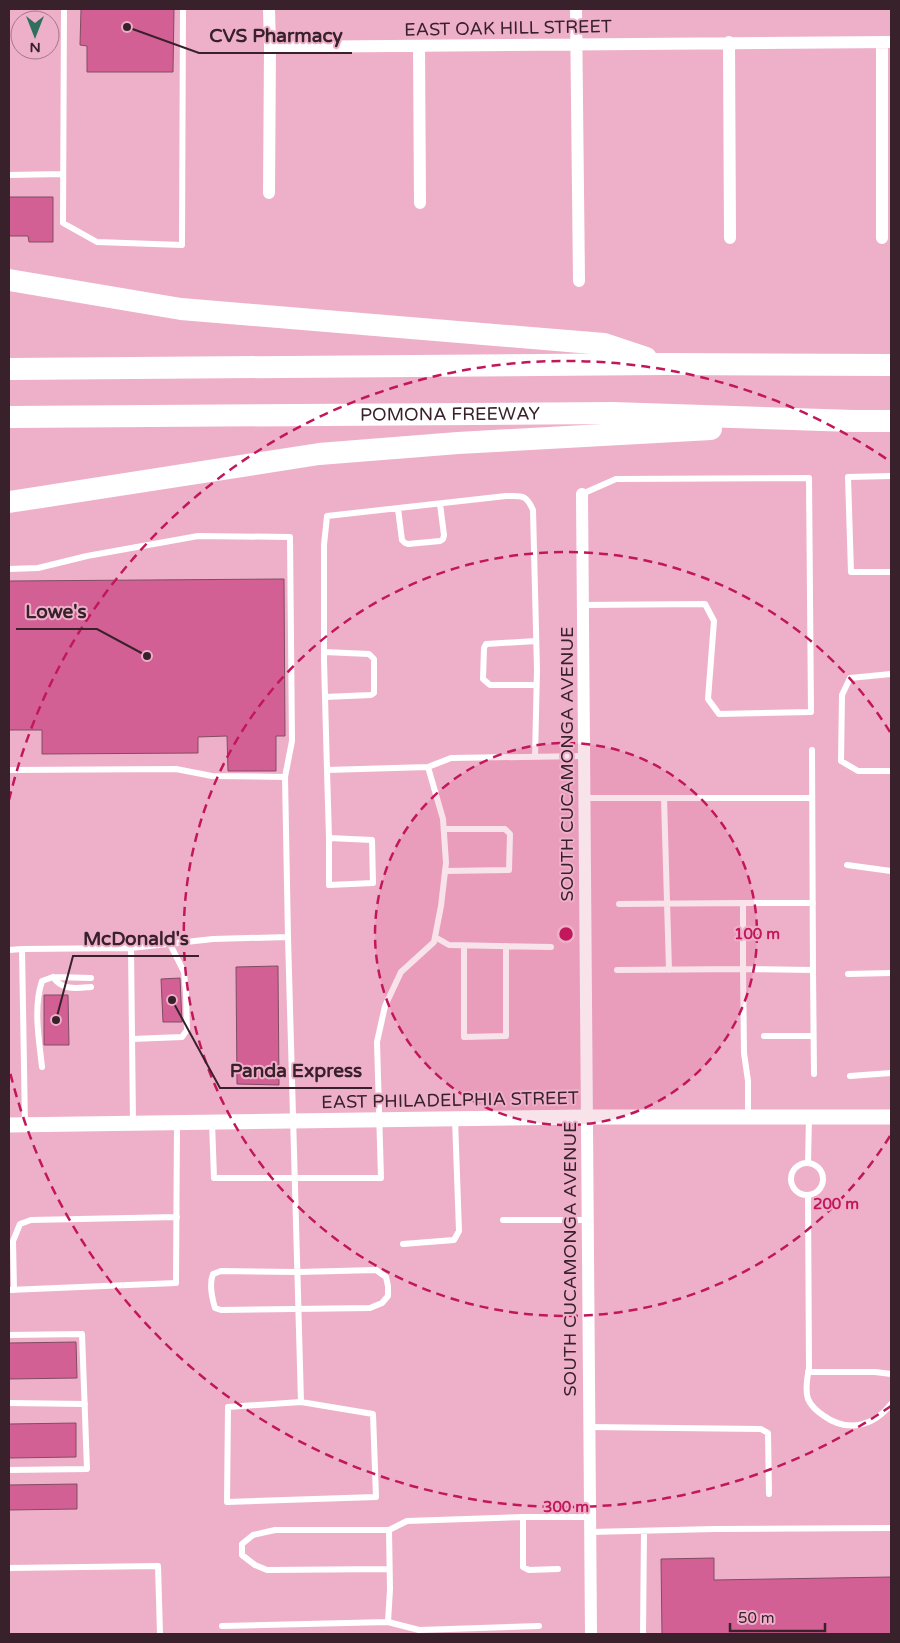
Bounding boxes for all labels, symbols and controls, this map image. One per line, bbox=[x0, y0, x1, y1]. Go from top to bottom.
north arrow bbox=[10, 10, 60, 60]
street label: EAST OAK HILL STREET bbox=[404, 15, 612, 41]
callout: CVS Pharmacy bbox=[199, 19, 352, 53]
text: CVS Pharmacy bbox=[209, 25, 344, 48]
text: N bbox=[29, 39, 41, 56]
street label: POMONA FREEWAY bbox=[360, 402, 541, 426]
callout: Lowe's bbox=[16, 595, 97, 629]
text: Lowe's bbox=[25, 601, 87, 623]
street label: SOUTH CUCAMONGA AVENUE bbox=[556, 626, 578, 902]
callout: McDonald's bbox=[73, 922, 199, 956]
centre of rings bbox=[557, 925, 575, 943]
text: 100 m bbox=[734, 925, 780, 943]
text: McDonald's bbox=[83, 928, 189, 950]
callout: Panda Express bbox=[220, 1054, 372, 1088]
text: Panda Express bbox=[230, 1060, 362, 1083]
street label: EAST PHILADELPHIA STREET bbox=[321, 1087, 579, 1113]
street label: SOUTH CUCAMONGA AVENUE bbox=[559, 1121, 581, 1397]
text: 200 m bbox=[813, 1195, 859, 1213]
text: 300 m bbox=[543, 1498, 589, 1516]
scale bar bbox=[730, 1600, 825, 1632]
text: 50 m bbox=[738, 1609, 775, 1627]

